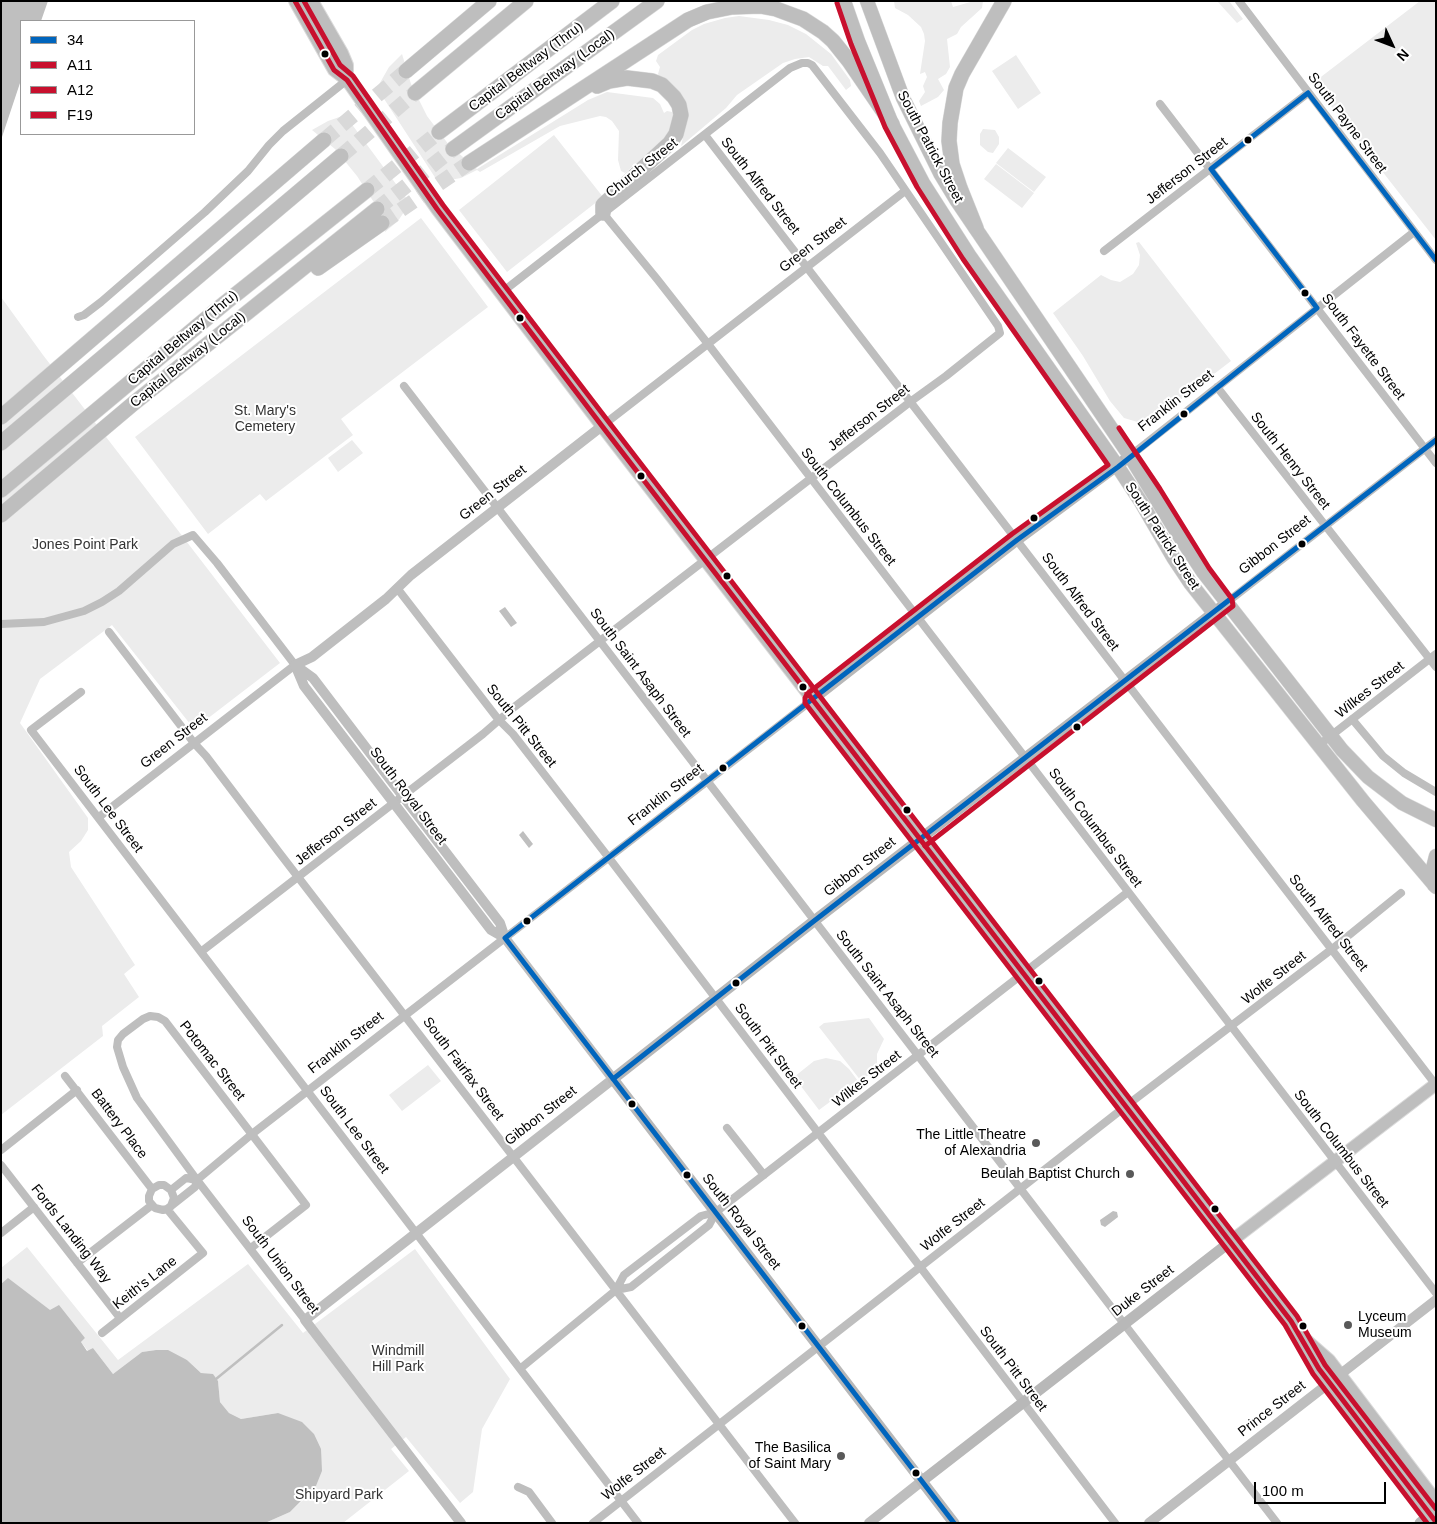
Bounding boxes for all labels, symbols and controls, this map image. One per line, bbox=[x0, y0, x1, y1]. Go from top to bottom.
street label: Capital Beltway (Thru) bbox=[466, 19, 586, 115]
legend bbox=[20, 20, 195, 135]
north arrow bbox=[1367, 20, 1417, 70]
street label: Capital Beltway (Local) bbox=[492, 26, 618, 124]
text: 34 bbox=[67, 31, 84, 48]
text: N bbox=[1394, 46, 1412, 64]
unlabelled marker bbox=[320, 49, 330, 59]
text: A11 bbox=[67, 56, 93, 73]
street label: South Payne Street bbox=[1304, 69, 1390, 177]
text: A12 bbox=[67, 81, 94, 98]
street label: South Patrick Street bbox=[893, 88, 967, 206]
text: F19 bbox=[67, 106, 93, 123]
street label: South Alfred Street bbox=[717, 134, 803, 238]
street label: Jefferson Street bbox=[1143, 134, 1231, 208]
street label: Church Street bbox=[603, 135, 681, 201]
unlabelled marker bbox=[1243, 135, 1253, 145]
street label: Green Street bbox=[776, 214, 850, 276]
street label: Capital Beltway (Thru) bbox=[125, 287, 241, 389]
unlabelled marker bbox=[1300, 288, 1310, 298]
street label: South Fayette Street bbox=[1318, 291, 1408, 403]
street label: Capital Beltway (Local) bbox=[127, 308, 249, 412]
unlabelled marker bbox=[515, 313, 525, 323]
street label: Franklin Street bbox=[1135, 366, 1217, 436]
street label: Jefferson Street bbox=[825, 381, 913, 455]
park label: St. Mary's Cemetery bbox=[234, 403, 296, 436]
unlabelled marker bbox=[1179, 409, 1189, 419]
street label: South Henry Street bbox=[1247, 409, 1333, 513]
street label: South Columbus Street bbox=[797, 445, 899, 569]
street label: Green Street bbox=[456, 462, 530, 524]
unlabelled marker bbox=[636, 471, 646, 481]
street label: South Patrick Street bbox=[1121, 479, 1203, 593]
street label: Gibbon Street bbox=[1236, 512, 1314, 578]
unlabelled marker bbox=[1029, 513, 1039, 523]
park label: Jones Point Park bbox=[32, 537, 138, 553]
unlabelled marker bbox=[1297, 539, 1307, 549]
street label: South Alfred Street bbox=[1038, 550, 1122, 654]
unlabelled marker bbox=[722, 571, 732, 581]
street label: South Saint Asaph Street bbox=[586, 605, 694, 741]
street label: Wilkes Street bbox=[1332, 658, 1408, 722]
street label: South Pitt Street bbox=[482, 681, 560, 771]
unlabelled marker bbox=[798, 682, 808, 692]
street label: Green Street bbox=[137, 710, 211, 772]
unlabelled marker bbox=[1072, 722, 1082, 732]
street label: South Royal Street bbox=[366, 744, 450, 848]
street label: Franklin Street bbox=[625, 760, 707, 830]
street label: South Lee Street bbox=[70, 762, 146, 856]
unlabelled marker bbox=[718, 763, 728, 773]
street label: South Columbus Street bbox=[1045, 765, 1145, 891]
street label: Jefferson Street bbox=[292, 795, 380, 869]
unlabelled marker bbox=[902, 805, 912, 815]
street label: Gibbon Street bbox=[821, 834, 899, 900]
street label: South Alfred Street bbox=[1285, 871, 1371, 975]
unlabelled marker bbox=[522, 916, 532, 926]
street label: South Saint Asaph Street bbox=[832, 927, 942, 1061]
street label: Wolfe Street bbox=[1239, 948, 1309, 1008]
unlabelled marker bbox=[1034, 976, 1044, 986]
unlabelled marker bbox=[731, 978, 741, 988]
street label: South Pitt Street bbox=[731, 1000, 805, 1092]
street label: Franklin Street bbox=[305, 1008, 387, 1078]
street label: South Fairfax Street bbox=[419, 1014, 507, 1124]
street label: Potomac Street bbox=[176, 1018, 248, 1104]
street label: Wilkes Street bbox=[829, 1047, 905, 1111]
street label: South Lee Street bbox=[316, 1083, 392, 1177]
street label: Gibbon Street bbox=[502, 1083, 580, 1149]
street label: Battery Place bbox=[87, 1086, 151, 1162]
street label: South Columbus Street bbox=[1290, 1087, 1392, 1211]
unlabelled marker bbox=[627, 1099, 637, 1109]
place label: The Little Theatre of Alexandria bbox=[916, 1127, 1026, 1160]
marker: The Little Theatre of Alexandria bbox=[1030, 1137, 1042, 1149]
place label: Beulah Baptist Church bbox=[981, 1166, 1120, 1182]
marker: Beulah Baptist Church bbox=[1124, 1168, 1136, 1180]
unlabelled marker bbox=[682, 1170, 692, 1180]
street label: South Royal Street bbox=[698, 1171, 784, 1273]
street label: Fords Landing Way bbox=[27, 1181, 115, 1287]
street label: Wolfe Street bbox=[918, 1195, 988, 1255]
unlabelled marker bbox=[1210, 1204, 1220, 1214]
street label: South Union Street bbox=[238, 1213, 322, 1317]
street label: Keith's Lane bbox=[110, 1253, 180, 1313]
street label: Duke Street bbox=[1109, 1262, 1177, 1320]
place label: Lyceum Museum bbox=[1358, 1309, 1412, 1341]
marker: Lyceum Museum bbox=[1342, 1319, 1354, 1331]
unlabelled marker bbox=[797, 1321, 807, 1331]
unlabelled marker bbox=[1298, 1321, 1308, 1331]
street label: South Pitt Street bbox=[976, 1323, 1050, 1415]
park label: Windmill Hill Park bbox=[372, 1343, 424, 1375]
street label: Prince Street bbox=[1235, 1377, 1309, 1441]
place label: The Basilica of Saint Mary bbox=[749, 1440, 831, 1472]
street label: Wolfe Street bbox=[599, 1444, 669, 1504]
marker: The Basilica of Saint Mary bbox=[835, 1450, 847, 1462]
unlabelled marker bbox=[911, 1468, 921, 1478]
scale bar bbox=[1257, 1472, 1390, 1504]
text: 100 m bbox=[1262, 1482, 1304, 1499]
park label: Shipyard Park bbox=[295, 1487, 383, 1503]

